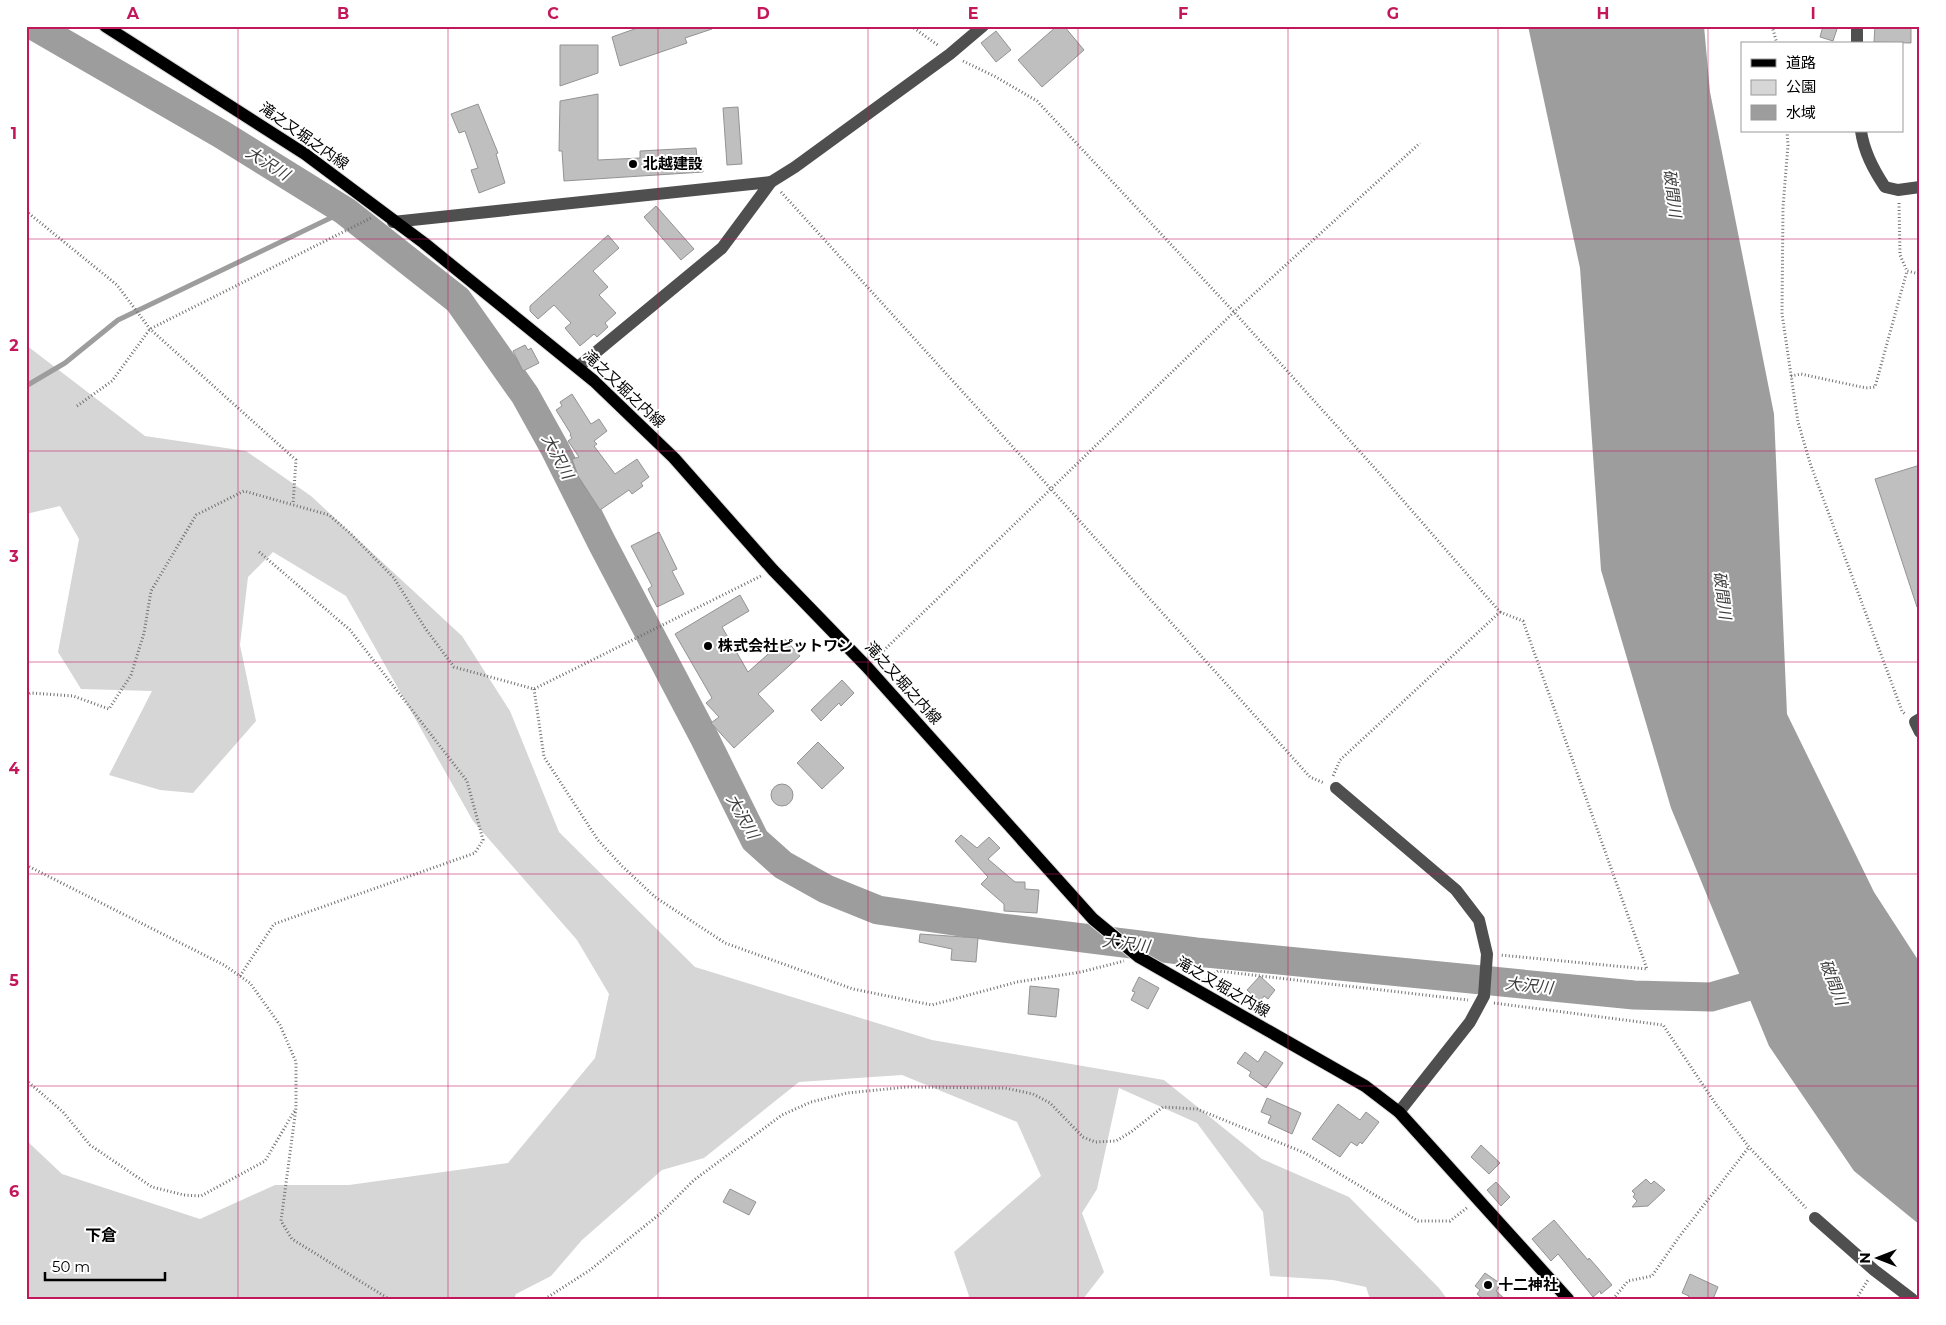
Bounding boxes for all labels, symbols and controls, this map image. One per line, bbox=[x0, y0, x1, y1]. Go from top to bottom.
text: A bbox=[126, 4, 140, 23]
text: B bbox=[337, 4, 349, 23]
text: C bbox=[547, 4, 559, 23]
text: D bbox=[756, 4, 770, 23]
text: E bbox=[968, 4, 978, 23]
text: F bbox=[1178, 4, 1188, 23]
text: G bbox=[1387, 4, 1399, 23]
text: H bbox=[1597, 4, 1609, 23]
text: I bbox=[1810, 4, 1816, 23]
legend bbox=[1741, 42, 1904, 132]
text: 道路 bbox=[1786, 53, 1816, 72]
text: 公園 bbox=[1786, 77, 1816, 96]
street label: 滝之又堀之内線 bbox=[256, 98, 353, 173]
text: 水域 bbox=[1786, 103, 1816, 122]
text: 1 bbox=[11, 124, 17, 143]
water label: 大沢川 bbox=[242, 143, 295, 185]
place label: 北越建設 bbox=[643, 154, 703, 173]
marker: 北越建設 bbox=[627, 158, 639, 170]
water label: 破間川 bbox=[1660, 168, 1685, 220]
text: 2 bbox=[9, 336, 19, 355]
street label: 滝之又堀之内線 bbox=[579, 346, 669, 431]
water label: 大沢川 bbox=[538, 431, 578, 484]
text: 3 bbox=[8, 547, 19, 566]
water label: 破間川 bbox=[1710, 570, 1735, 622]
place label: 株式会社ピットワン bbox=[718, 636, 853, 655]
street label: 滝之又堀之内線 bbox=[861, 637, 946, 728]
marker: 株式会社ピットワン bbox=[702, 640, 714, 652]
text: 4 bbox=[8, 759, 20, 778]
water label: 大沢川 bbox=[723, 791, 763, 844]
water label: 大沢川 bbox=[1101, 931, 1153, 956]
street label: 滝之又堀之内線 bbox=[1173, 952, 1273, 1021]
water label: 破間川 bbox=[1816, 956, 1852, 1010]
text: 5 bbox=[9, 971, 19, 990]
water label: 大沢川 bbox=[1504, 974, 1556, 998]
text: 6 bbox=[9, 1182, 19, 1201]
district label: 下倉 bbox=[85, 1226, 117, 1245]
north arrow bbox=[1854, 1232, 1904, 1282]
scale bar bbox=[45, 1250, 165, 1282]
text: N bbox=[1856, 1252, 1874, 1264]
text: 50 m bbox=[52, 1257, 90, 1276]
place label: 十二神社 bbox=[1498, 1275, 1558, 1294]
marker: 十二神社 bbox=[1482, 1279, 1494, 1291]

